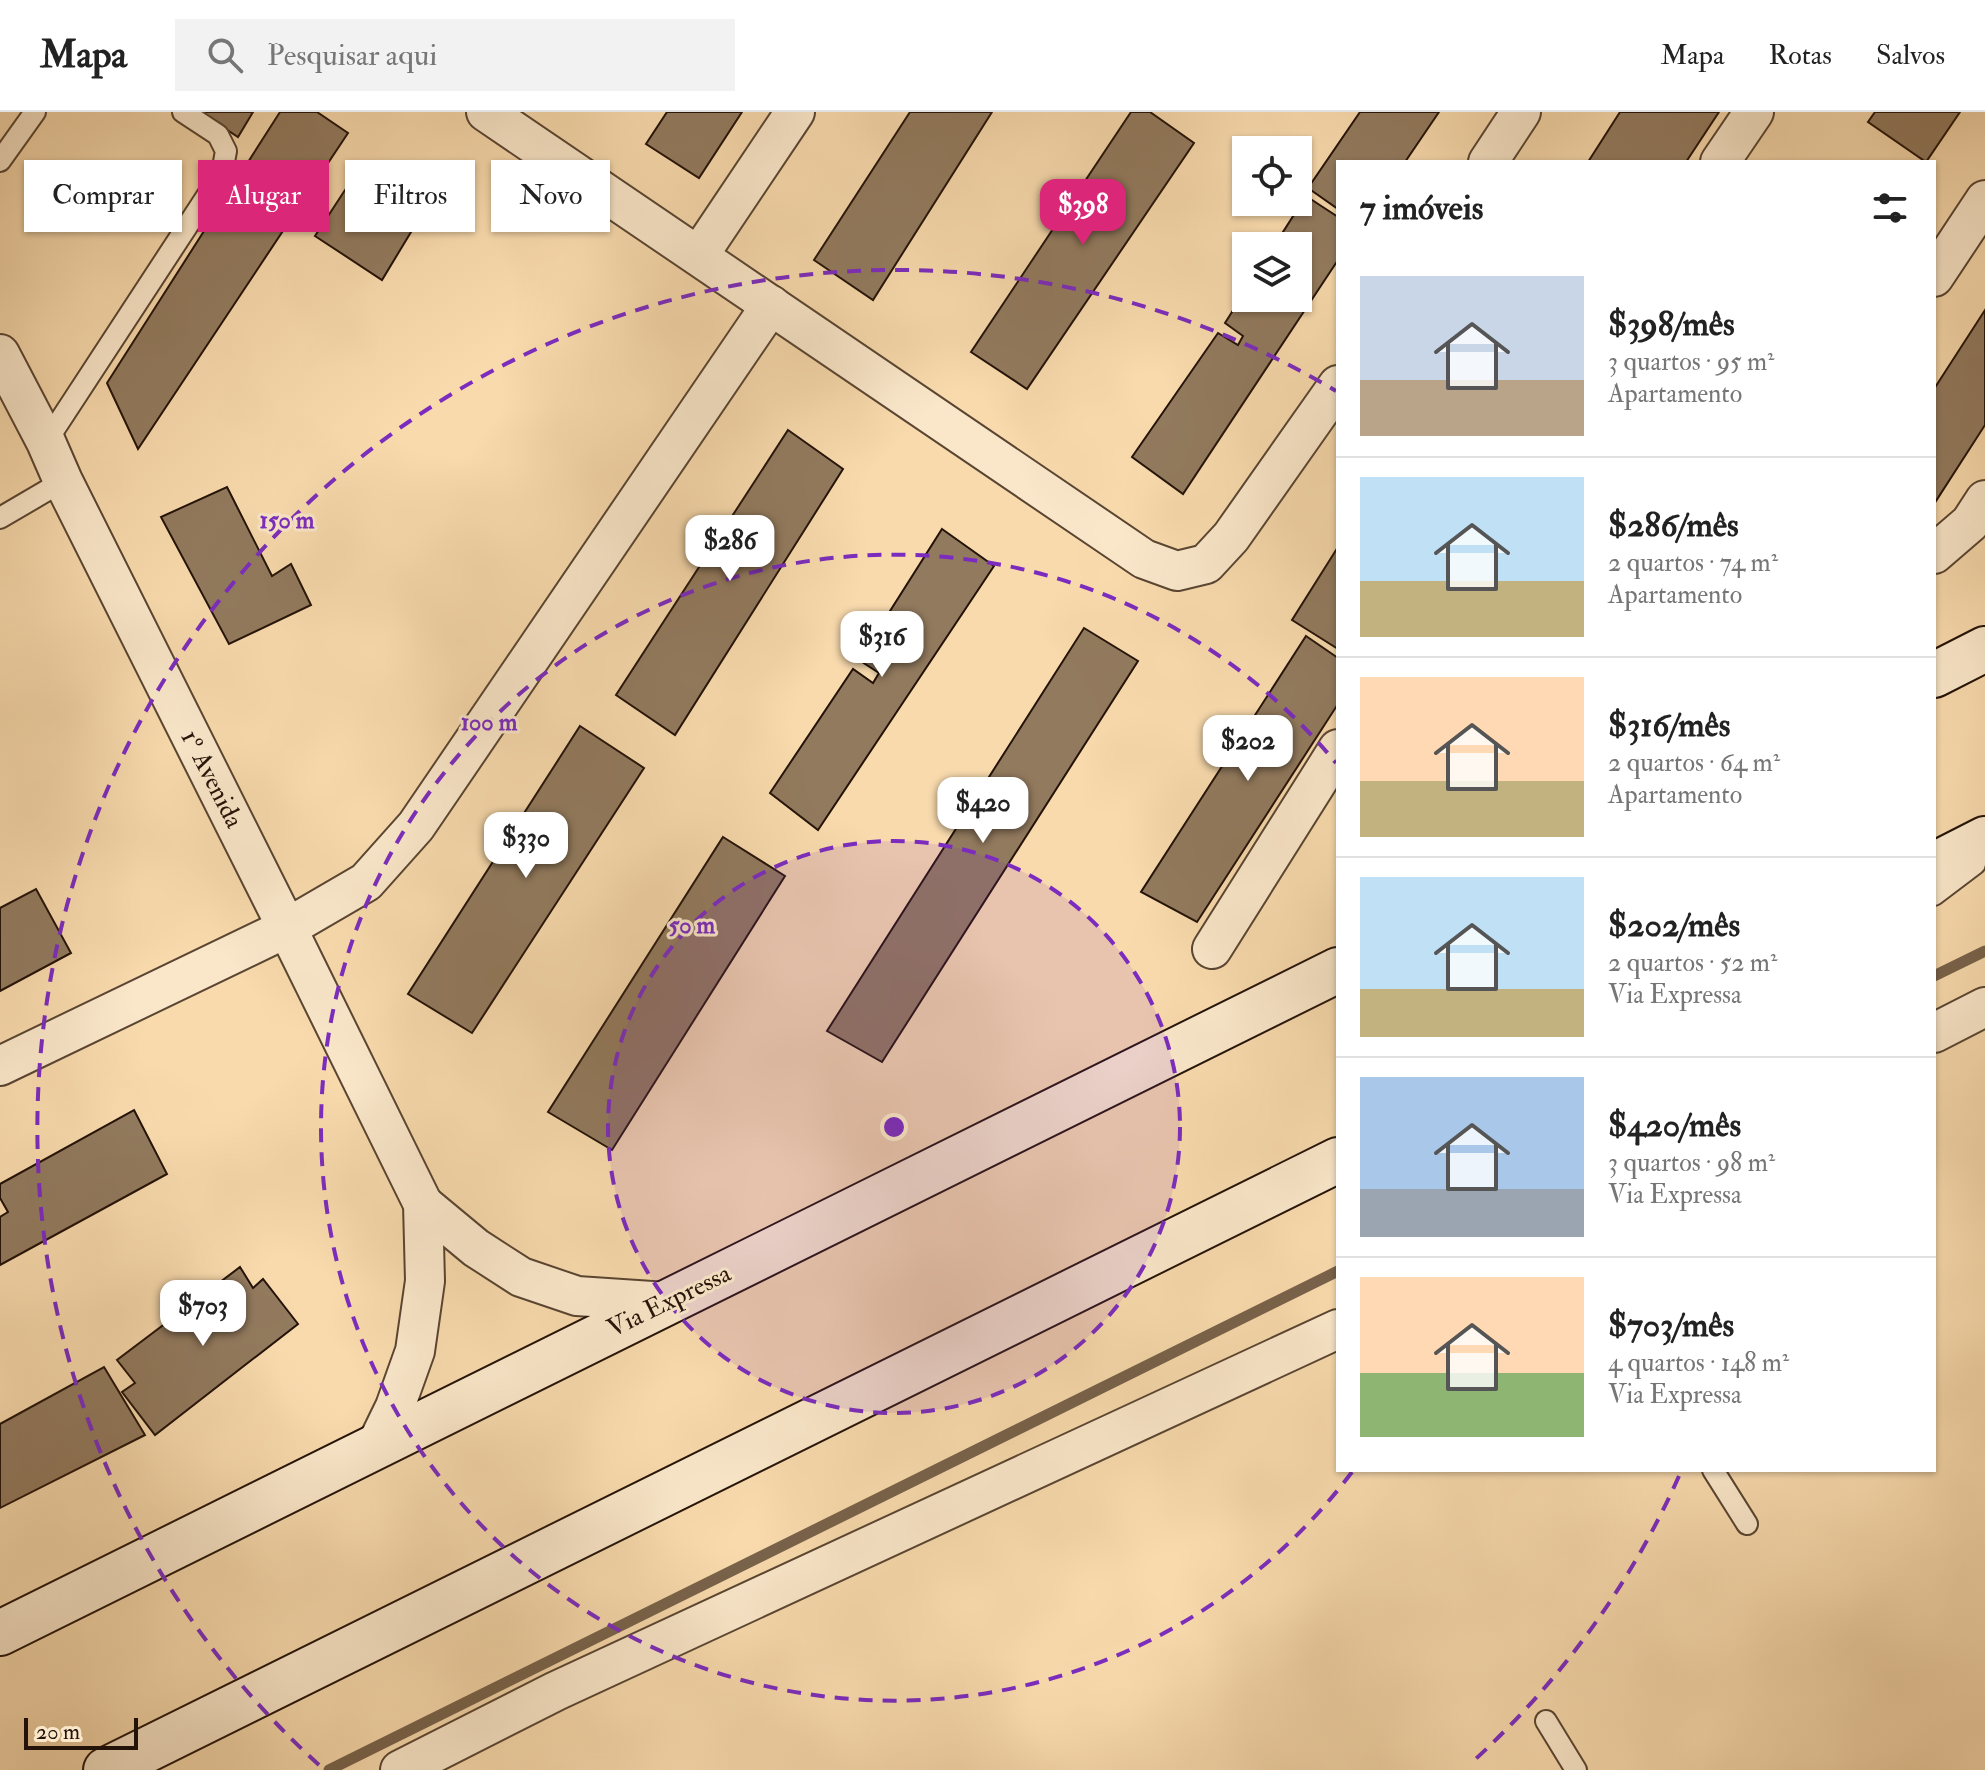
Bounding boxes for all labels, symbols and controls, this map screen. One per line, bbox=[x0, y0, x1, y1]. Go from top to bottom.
search box bbox=[175, 19, 735, 91]
text: Mapa bbox=[40, 31, 127, 79]
icon: search bbox=[203, 33, 247, 77]
text: Pesquisar aqui bbox=[267, 37, 437, 74]
text: Mapa bbox=[1660, 38, 1724, 73]
text: Rotas bbox=[1768, 38, 1832, 73]
text: Salvos bbox=[1876, 38, 1945, 73]
map controls bbox=[1232, 136, 1312, 312]
button: locate bbox=[1232, 136, 1312, 216]
chip: Comprar bbox=[24, 160, 182, 232]
chip: Alugar bbox=[198, 160, 329, 232]
chip: Filtros bbox=[345, 160, 475, 232]
chip: Novo bbox=[491, 160, 610, 232]
pin: $398 bbox=[1036, 179, 1130, 247]
icon: filters bbox=[1868, 186, 1912, 230]
text: 7 imóveis bbox=[1360, 187, 1483, 230]
text: $398 bbox=[1058, 189, 1108, 221]
button: layers bbox=[1232, 232, 1312, 312]
text: $398/mês bbox=[1608, 303, 1735, 346]
icon: home bbox=[1424, 308, 1520, 404]
text: 3 quartos · 95 m² bbox=[1608, 346, 1774, 378]
text: Apartamento bbox=[1608, 378, 1742, 410]
text: $286/mês bbox=[1608, 504, 1739, 547]
text: 150 m bbox=[260, 505, 315, 536]
icon: home bbox=[1424, 509, 1520, 605]
pin: $286 bbox=[683, 515, 777, 583]
text: $286 bbox=[703, 525, 757, 557]
text: 2 quartos · 74 m² bbox=[1608, 547, 1778, 579]
text: Apartamento bbox=[1608, 579, 1742, 611]
pin: $316 bbox=[835, 611, 929, 679]
text: $316 bbox=[859, 621, 905, 653]
text: $316/mês bbox=[1608, 704, 1730, 747]
text: 100 m bbox=[461, 707, 518, 738]
icon: home bbox=[1424, 709, 1520, 805]
pin: $202 bbox=[1201, 715, 1295, 783]
street label: 1º Avenida bbox=[174, 725, 250, 834]
text: $202 bbox=[1221, 725, 1275, 757]
text: 2 quartos · 64 m² bbox=[1608, 747, 1780, 779]
pin: $420 bbox=[936, 777, 1030, 845]
text: Apartamento bbox=[1608, 779, 1742, 811]
text: $420 bbox=[955, 787, 1011, 819]
pin: $330 bbox=[479, 812, 573, 880]
text: $330 bbox=[502, 822, 550, 854]
text: $202/mês bbox=[1608, 904, 1740, 947]
icon: home bbox=[1424, 909, 1520, 1005]
text: 50 m bbox=[669, 910, 716, 941]
text: 2 quartos · 52 m² bbox=[1608, 947, 1777, 979]
text: Via Expressa bbox=[1608, 979, 1742, 1011]
text: $420/mês bbox=[1608, 1104, 1741, 1147]
icon: home bbox=[1424, 1109, 1520, 1205]
centre of rings bbox=[880, 1113, 908, 1141]
text: 3 quartos · 98 m² bbox=[1608, 1147, 1775, 1179]
text: Via Expressa bbox=[1608, 1179, 1742, 1211]
street label: Via Expressa bbox=[602, 1257, 737, 1346]
pin: $703 bbox=[156, 1280, 250, 1348]
text: $703 bbox=[178, 1290, 228, 1322]
text: $703/mês bbox=[1608, 1304, 1734, 1347]
icon: home bbox=[1424, 1309, 1520, 1405]
text: 4 quartos · 148 m² bbox=[1608, 1347, 1789, 1379]
text: Via Expressa bbox=[1608, 1379, 1742, 1411]
scale bar bbox=[24, 1714, 138, 1750]
text: 20 m bbox=[36, 1718, 80, 1746]

